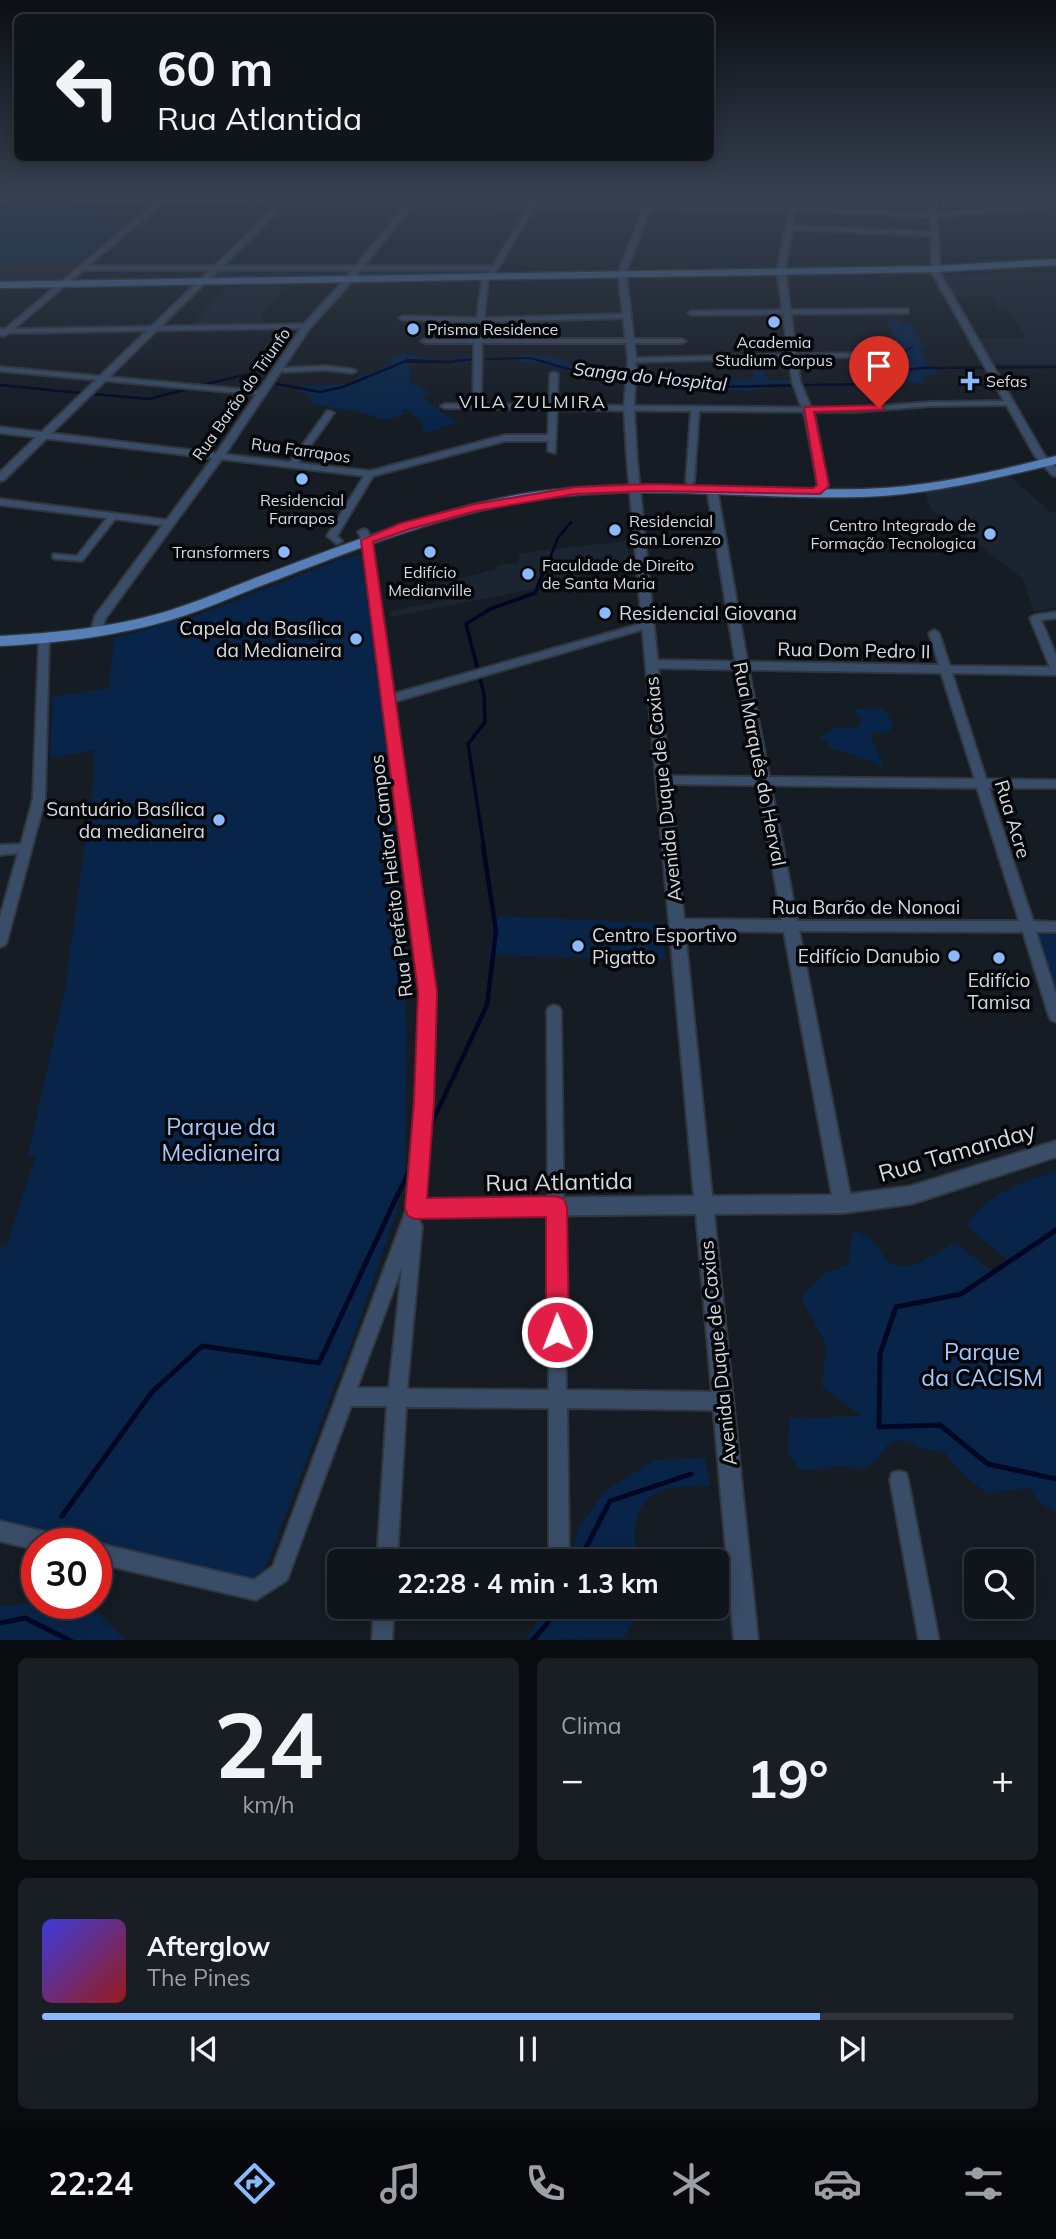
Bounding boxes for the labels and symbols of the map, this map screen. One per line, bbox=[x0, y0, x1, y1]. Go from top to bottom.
marker: Academia Studium Corpus bbox=[766, 314, 782, 330]
place label: Prisma Residence bbox=[427, 319, 558, 339]
marker: Prisma Residence bbox=[405, 321, 421, 337]
street label: Rua Barão do Triunfo bbox=[188, 324, 294, 464]
place label: Academia Studium Corpus bbox=[715, 332, 833, 370]
pin bbox=[849, 336, 909, 408]
water label: Sanga do Hospital bbox=[572, 357, 729, 396]
marker: Sefas bbox=[960, 371, 980, 391]
place label: Sefas bbox=[986, 371, 1028, 391]
district label: VILA ZULMIRA bbox=[459, 390, 607, 413]
street label: Rua Farrapos bbox=[250, 433, 352, 467]
marker: Residencial Farrapos bbox=[294, 471, 310, 487]
place label: Residencial Farrapos bbox=[260, 490, 344, 528]
place label: Residencial San Lorenzo bbox=[629, 511, 721, 549]
place label: Centro Integrado de Formação Tecnologica bbox=[810, 515, 976, 553]
marker: Residencial San Lorenzo bbox=[607, 522, 623, 538]
marker: Centro Integrado de Formação Tecnologica bbox=[982, 526, 998, 542]
place label: Transformers bbox=[172, 542, 270, 562]
marker: Transformers bbox=[276, 544, 292, 560]
marker: Edifício Medianville bbox=[422, 544, 438, 560]
place label: Faculdade de Direito de Santa Maria bbox=[542, 555, 694, 593]
place label: Edifício Medianville bbox=[388, 562, 472, 600]
marker: Faculdade de Direito de Santa Maria bbox=[520, 566, 536, 582]
place label: Residencial Giovana bbox=[619, 601, 797, 625]
marker: Residencial Giovana bbox=[597, 605, 613, 621]
place label: Capela da Basílica da Medianeira bbox=[179, 616, 342, 662]
marker: Capela da Basílica da Medianeira bbox=[348, 631, 364, 647]
street label: Rua Dom Pedro II bbox=[777, 637, 931, 663]
street label: Rua Marquês do Herval bbox=[728, 660, 792, 868]
street label: Avenida Duque de Caxias bbox=[639, 675, 687, 903]
street label: Rua Prefeito Heitor Campos bbox=[364, 753, 418, 999]
street label: Rua Acre bbox=[990, 777, 1036, 861]
place label: Santuário Basílica da medianeira bbox=[46, 797, 205, 843]
marker: Santuário Basílica da medianeira bbox=[211, 812, 227, 828]
street label: Rua Barão de Nonoai bbox=[772, 895, 960, 919]
place label: Centro Esportivo Pigatto bbox=[592, 923, 737, 969]
marker: Centro Esportivo Pigatto bbox=[570, 938, 586, 954]
place label: Edifício Danubio bbox=[798, 944, 940, 968]
marker: Edifício Danubio bbox=[946, 948, 962, 964]
marker: Edifício Tamisa bbox=[991, 950, 1007, 966]
place label: Edifício Tamisa bbox=[967, 968, 1031, 1014]
park label: Parque da Medianeira bbox=[162, 1112, 280, 1167]
street label: Rua Tamanday bbox=[875, 1115, 1039, 1188]
street label: Rua Atlantida bbox=[485, 1166, 633, 1197]
street label: Avenida Duque de Caxias bbox=[694, 1239, 742, 1467]
position arrow bbox=[520, 1295, 594, 1369]
park label: Parque da CACISM bbox=[921, 1337, 1043, 1392]
speed limit sign: 30 bbox=[21, 1528, 112, 1619]

